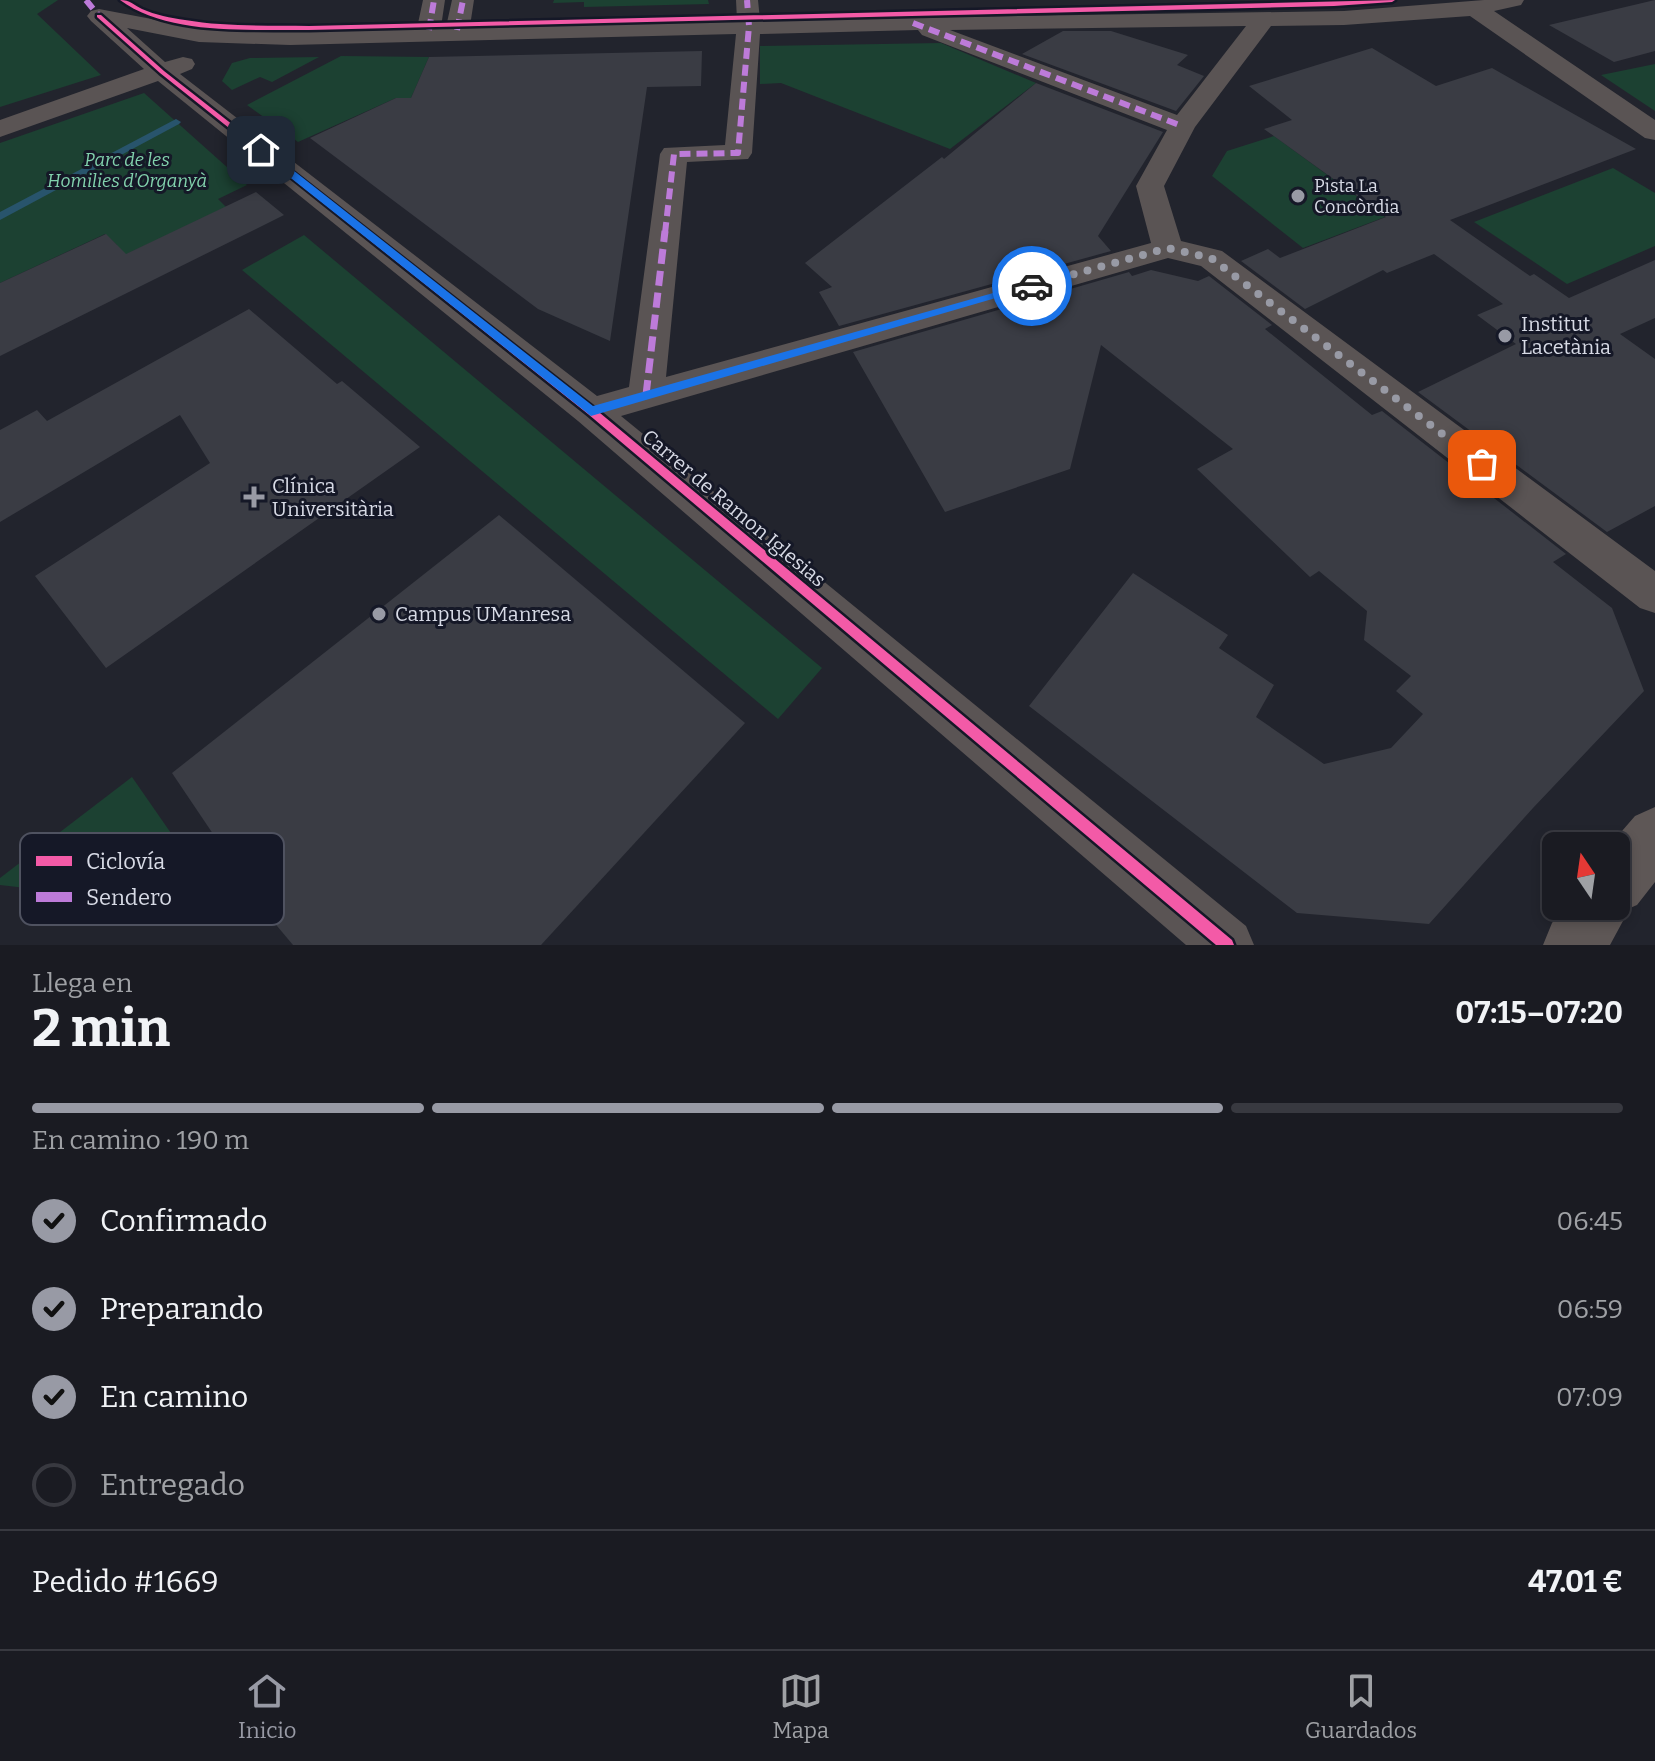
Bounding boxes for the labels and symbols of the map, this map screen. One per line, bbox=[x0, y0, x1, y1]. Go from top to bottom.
pin bbox=[227, 116, 295, 184]
park label: Parc de les Homilies d'Organyà bbox=[47, 149, 207, 192]
place label: Pista La Concòrdia bbox=[1314, 175, 1399, 218]
marker: Pista La Concòrdia bbox=[1289, 187, 1307, 205]
courier bbox=[992, 246, 1072, 326]
place label: Institut Lacetània bbox=[1521, 312, 1611, 359]
marker: Institut Lacetània bbox=[1496, 327, 1514, 345]
street label: Carrer de Ramon Iglesias bbox=[637, 424, 831, 592]
pin bbox=[1448, 430, 1516, 498]
place label: Clínica Universitària bbox=[272, 474, 394, 521]
marker: Clínica Universitària bbox=[243, 486, 265, 508]
place label: Campus UManresa bbox=[395, 602, 571, 626]
marker: Campus UManresa bbox=[370, 605, 388, 623]
north arrow bbox=[1542, 832, 1630, 920]
legend bbox=[20, 833, 284, 925]
text: Ciclovía bbox=[86, 848, 165, 875]
text: Sendero bbox=[86, 884, 172, 911]

